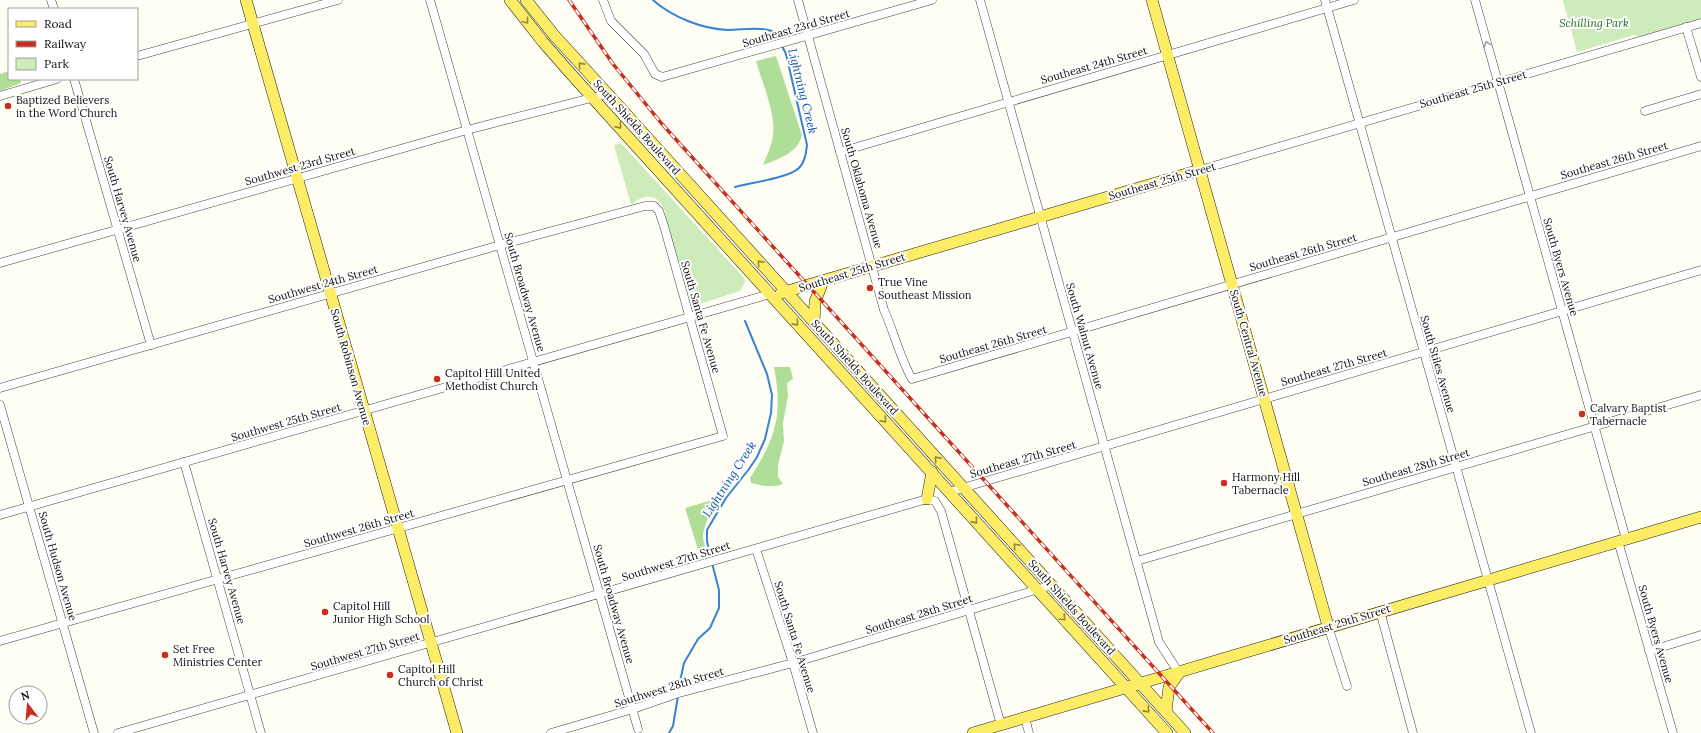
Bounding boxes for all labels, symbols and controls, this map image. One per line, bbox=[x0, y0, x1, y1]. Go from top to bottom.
street label: Southeast 23rd Street bbox=[741, 6, 852, 50]
legend bbox=[8, 8, 138, 80]
text: Road bbox=[44, 16, 72, 31]
park label: Schilling Park bbox=[1559, 16, 1629, 30]
one-way arrow bbox=[521, 17, 528, 24]
text: Railway bbox=[44, 36, 87, 51]
one-way arrow bbox=[1483, 41, 1492, 48]
street label: Southeast 24th Street bbox=[1039, 43, 1150, 87]
water label: Lightning Creek bbox=[785, 47, 821, 135]
text: Park bbox=[44, 56, 70, 71]
one-way arrow bbox=[579, 62, 586, 70]
street label: Southeast 25th Street bbox=[1418, 67, 1529, 111]
street label: South Shields Boulevard bbox=[590, 76, 684, 178]
place label: Baptized Believers in the Word Church bbox=[16, 93, 118, 120]
marker: Baptized Believers in the Word Church bbox=[3, 101, 13, 111]
one-way arrow bbox=[614, 122, 621, 129]
street label: South Oklahoma Avenue bbox=[838, 126, 886, 250]
street label: Southeast 26th Street bbox=[1559, 138, 1670, 182]
street label: Southwest 23rd Street bbox=[243, 143, 357, 188]
street label: South Harvey Avenue bbox=[101, 154, 145, 264]
street label: Southeast 25th Street bbox=[1107, 159, 1218, 203]
street label: South Byers Avenue bbox=[1540, 216, 1582, 318]
street label: Southeast 26th Street bbox=[1248, 230, 1359, 274]
street label: South Broadway Avenue bbox=[501, 231, 549, 353]
street label: Southeast 25th Street bbox=[797, 249, 908, 295]
street label: South Santa Fe Avenue bbox=[678, 259, 724, 375]
one-way arrow bbox=[757, 260, 764, 268]
street label: Southwest 24th Street bbox=[267, 261, 380, 306]
place label: True Vine Southeast Mission bbox=[878, 275, 972, 302]
street label: South Walnut Avenue bbox=[1063, 281, 1107, 391]
marker: True Vine Southeast Mission bbox=[865, 283, 875, 293]
street label: South Central Avenue bbox=[1227, 288, 1271, 398]
street label: South Robinson Avenue bbox=[328, 307, 374, 427]
street label: South Stiles Avenue bbox=[1417, 314, 1459, 414]
street label: South Shields Boulevard bbox=[808, 316, 902, 418]
one-way arrow bbox=[792, 318, 799, 326]
street label: Southeast 26th Street bbox=[938, 322, 1049, 366]
street label: Southeast 27th Street bbox=[1279, 345, 1389, 389]
place label: Capitol Hill United Methodist Church bbox=[445, 366, 541, 393]
marker: Capitol Hill United Methodist Church bbox=[432, 374, 442, 384]
street label: Southwest 25th Street bbox=[229, 399, 343, 444]
place label: Calvary Baptist Tabernacle bbox=[1590, 401, 1668, 428]
marker: Calvary Baptist Tabernacle bbox=[1577, 409, 1587, 419]
one-way arrow bbox=[880, 415, 887, 423]
street label: Southeast 27th Street bbox=[968, 437, 1078, 481]
water label: Lightning Creek bbox=[699, 438, 759, 520]
street label: Southeast 28th Street bbox=[1361, 445, 1472, 489]
one-way arrow bbox=[935, 456, 942, 463]
place label: Harmony Hill Tabernacle bbox=[1232, 470, 1300, 497]
marker: Harmony Hill Tabernacle bbox=[1219, 478, 1229, 488]
street label: Southwest 26th Street bbox=[302, 505, 416, 550]
street label: South Hudson Avenue bbox=[36, 510, 80, 622]
street label: South Harvey Avenue bbox=[205, 516, 249, 626]
one-way arrow bbox=[971, 516, 978, 524]
street label: Southwest 27th Street bbox=[620, 538, 733, 584]
street label: South Broadway Avenue bbox=[590, 543, 638, 665]
one-way arrow bbox=[1014, 543, 1021, 550]
street label: South Shields Boulevard bbox=[1025, 556, 1119, 658]
street label: South Santa Fe Avenue bbox=[771, 579, 819, 695]
street label: South Byers Avenue bbox=[1635, 583, 1677, 685]
street label: Southeast 28th Street bbox=[864, 591, 975, 637]
place label: Capitol Hill Junior High School bbox=[332, 599, 430, 626]
street label: Southeast 29th Street bbox=[1282, 601, 1393, 647]
marker: Capitol Hill Junior High School bbox=[320, 607, 330, 617]
one-way arrow bbox=[1058, 613, 1066, 621]
street label: Southwest 27th Street bbox=[309, 629, 422, 673]
place label: Set Free Ministries Center bbox=[173, 642, 263, 669]
marker: Set Free Ministries Center bbox=[160, 650, 170, 660]
place label: Capitol Hill Church of Christ bbox=[398, 662, 484, 689]
street label: Southwest 28th Street bbox=[612, 663, 726, 710]
marker: Capitol Hill Church of Christ bbox=[385, 670, 395, 680]
north arrow bbox=[8, 685, 48, 725]
text: N bbox=[19, 687, 32, 703]
one-way arrow bbox=[1143, 706, 1150, 713]

